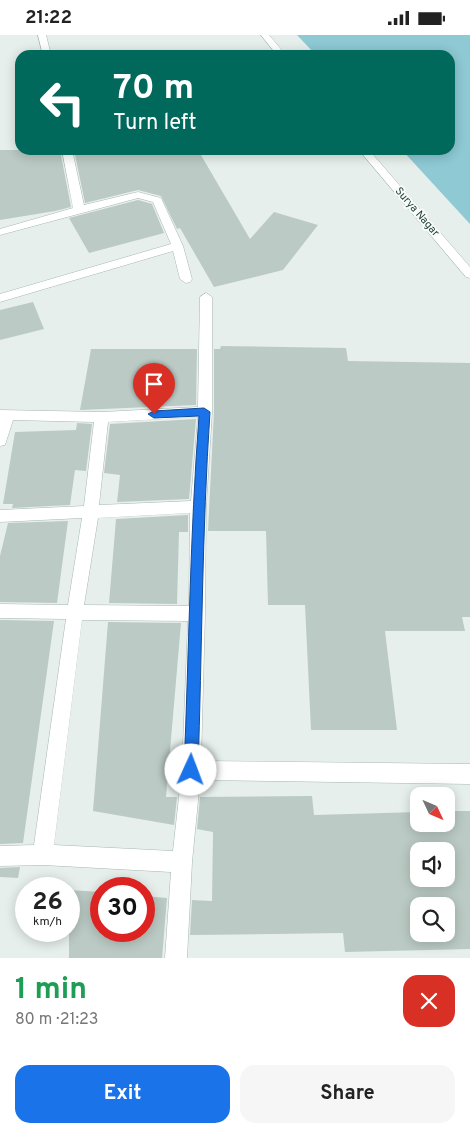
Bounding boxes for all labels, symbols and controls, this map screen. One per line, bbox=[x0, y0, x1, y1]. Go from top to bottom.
text: 21:22 bbox=[25, 6, 72, 30]
text: 70 m bbox=[113, 67, 194, 111]
icon: left bbox=[30, 70, 95, 135]
text: Turn left bbox=[113, 110, 196, 137]
street label: Surya Nagar bbox=[392, 184, 443, 240]
pin bbox=[133, 363, 175, 414]
icon: arrive bbox=[140, 370, 168, 398]
position arrow bbox=[164, 743, 216, 795]
north arrow bbox=[410, 787, 455, 833]
map controls bbox=[410, 787, 455, 942]
button: sound bbox=[410, 842, 455, 887]
speed limit sign: 30 bbox=[90, 877, 155, 942]
text: 26 bbox=[32, 887, 63, 919]
button: search bbox=[410, 897, 455, 942]
text: km/h bbox=[33, 914, 62, 930]
text: 1 min bbox=[15, 972, 87, 1009]
button: close bbox=[403, 975, 455, 1027]
text: 80 m · 21:23 bbox=[15, 1010, 99, 1030]
button: Exit bbox=[15, 1065, 230, 1123]
button: Share bbox=[240, 1065, 455, 1123]

